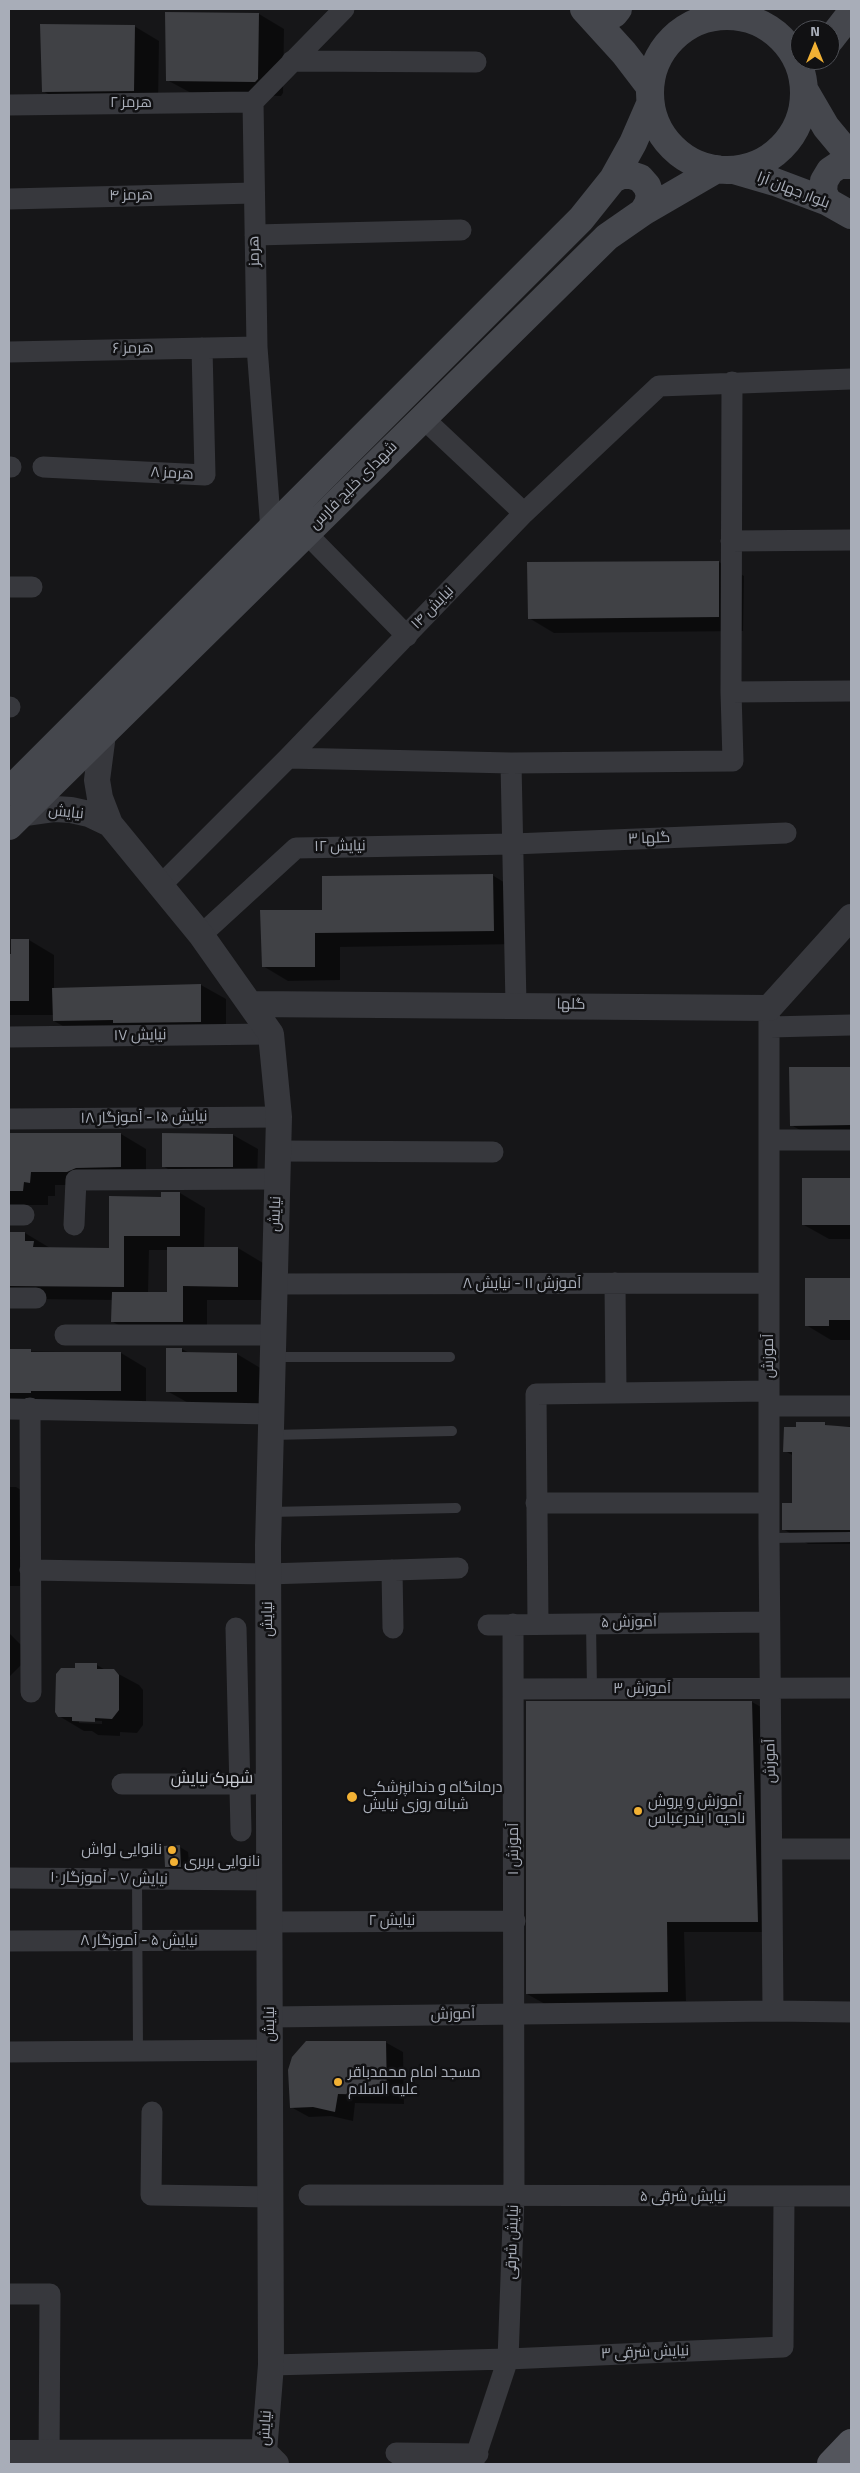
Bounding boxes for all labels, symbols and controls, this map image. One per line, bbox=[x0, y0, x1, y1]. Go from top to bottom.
north arrow bbox=[790, 20, 840, 70]
text: N bbox=[810, 20, 820, 41]
street label: هرمز ۲ bbox=[110, 94, 152, 112]
street label: بلوار جهان آرا bbox=[754, 169, 832, 213]
street label: هرمز ۴ bbox=[109, 187, 153, 205]
street label: هرمز bbox=[246, 236, 264, 266]
street label: هرمز ۶ bbox=[112, 340, 154, 358]
street label: شهدای خلیج فارس bbox=[306, 438, 402, 534]
street label: هرمز ۸ bbox=[150, 464, 194, 484]
street label: نیایش ۱۴ bbox=[408, 583, 458, 633]
street label: نیایش bbox=[47, 802, 85, 824]
street label: گلها ۳ bbox=[627, 829, 671, 849]
street label: نیایش ۱۲ bbox=[314, 838, 366, 856]
street label: گلها bbox=[556, 996, 586, 1014]
street label: نیایش ۱۷ bbox=[113, 1027, 167, 1045]
street label: نیایش ۱۵ - آموزگار ۱۸ bbox=[80, 1108, 208, 1128]
street label: نیایش bbox=[266, 1196, 286, 1232]
street label: آموزش ۱۱ - نیایش ۸ bbox=[463, 1275, 581, 1293]
street label: آموزش bbox=[760, 1334, 778, 1378]
street label: نیایش bbox=[259, 1601, 277, 1637]
street label: آموزش ۵ bbox=[601, 1614, 657, 1632]
street label: آموزش ۳ bbox=[613, 1680, 671, 1698]
street label: آموزش bbox=[762, 1739, 780, 1783]
district label: شهرک نیایش bbox=[171, 1769, 253, 1789]
place label: درمانگاه و دندانپزشکی شبانه روزی نیایش bbox=[363, 1779, 503, 1814]
marker: درمانگاه و دندانپزشکی شبانه روزی نیایش bbox=[345, 1790, 359, 1804]
place label: آموزش و پروش ناحیه ۱ بندرعباس bbox=[648, 1793, 745, 1828]
marker: آموزش و پروش ناحیه ۱ بندرعباس bbox=[632, 1805, 644, 1817]
street label: آموزش ۱ bbox=[505, 1823, 523, 1875]
place label: نانوایی لواش bbox=[81, 1841, 162, 1859]
marker: نانوایی لواش bbox=[166, 1844, 178, 1856]
place label: نانوایی بربری bbox=[184, 1853, 260, 1871]
marker: نانوایی بربری bbox=[168, 1856, 180, 1868]
street label: نیایش ۷ - آموزگار ۱۰ bbox=[50, 1869, 168, 1889]
street label: نیایش ۲ bbox=[369, 1912, 415, 1930]
street label: نیایش ۵ - آموزگار ۸ bbox=[80, 1932, 198, 1950]
street label: نیایش bbox=[261, 2006, 279, 2042]
street label: آموزش bbox=[431, 2006, 475, 2024]
place label: مسجد امام محمدباقر علیه السلام bbox=[348, 2064, 481, 2099]
marker: مسجد امام محمدباقر علیه السلام bbox=[332, 2076, 344, 2088]
street label: نیایش شرقی ۵ bbox=[640, 2188, 726, 2206]
street label: نیایش شرقی bbox=[503, 2204, 523, 2280]
street label: نیایش شرقی ۳ bbox=[601, 2342, 689, 2364]
street label: نیایش bbox=[256, 2410, 276, 2446]

